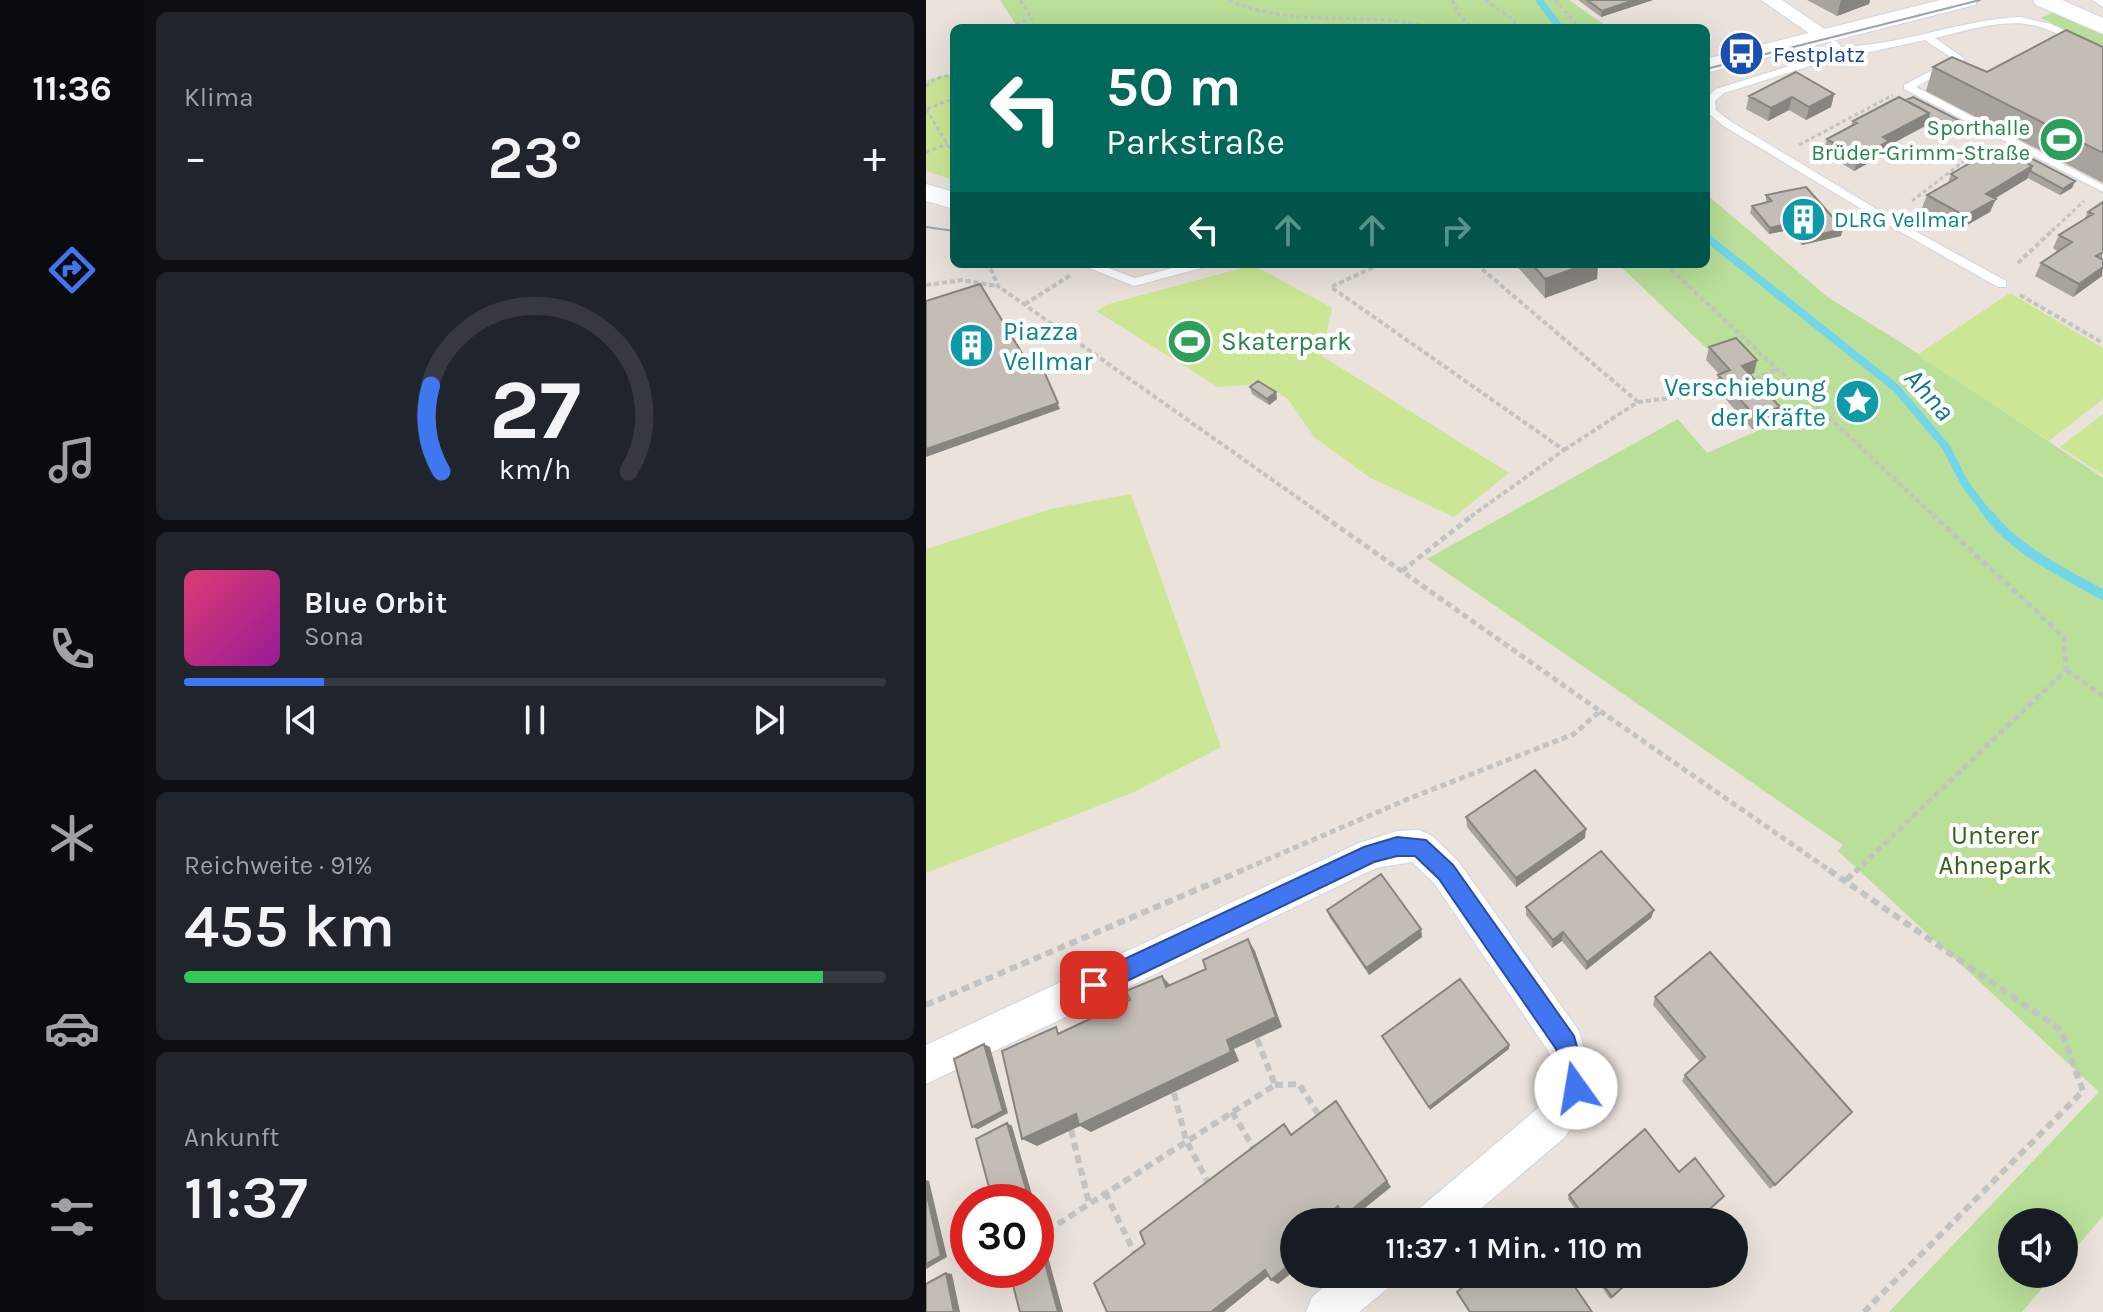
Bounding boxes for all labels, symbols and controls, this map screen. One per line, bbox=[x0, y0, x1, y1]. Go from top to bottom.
bus stop icon: Festplatz bbox=[1718, 30, 1766, 78]
place label: Festplatz bbox=[1773, 42, 1865, 68]
text: 50 m bbox=[1106, 54, 1241, 119]
icon: left bbox=[974, 56, 1078, 160]
text: 11:36 bbox=[32, 67, 112, 109]
text: Klima bbox=[184, 82, 253, 113]
place label: Sporthalle Brüder-Grimm-Straße bbox=[1811, 115, 2030, 166]
sports icon: Sporthalle Brüder-Grimm-Straße bbox=[2037, 116, 2085, 164]
text: Parkstraße bbox=[1106, 121, 1285, 163]
text: 23° bbox=[487, 123, 583, 193]
text: − bbox=[184, 132, 207, 183]
text: + bbox=[863, 132, 886, 183]
building icon: DLRG Vellmar bbox=[1779, 195, 1827, 243]
place label: DLRG Vellmar bbox=[1834, 207, 1968, 233]
icon: left bbox=[1182, 208, 1226, 252]
icon: ahead bbox=[1266, 208, 1310, 252]
icon: ahead bbox=[1350, 208, 1394, 252]
icon: right bbox=[1434, 208, 1478, 252]
icon: directions bbox=[44, 242, 100, 298]
place label: Piazza Vellmar bbox=[1003, 316, 1093, 377]
sports icon: Skaterpark bbox=[1166, 317, 1214, 365]
building icon: Piazza Vellmar bbox=[948, 322, 996, 370]
place label: Skaterpark bbox=[1221, 326, 1352, 357]
water label: Ahna bbox=[1898, 361, 1962, 427]
text: 27 bbox=[489, 362, 581, 459]
place label: Verschiebung der Kräfte bbox=[1664, 372, 1826, 433]
place icon: Verschiebung der Kräfte bbox=[1833, 378, 1881, 426]
icon: music bbox=[44, 432, 100, 488]
text: km/h bbox=[499, 453, 571, 486]
text: Blue Orbit bbox=[304, 585, 447, 621]
icon: phone bbox=[44, 621, 100, 677]
text: Sona bbox=[304, 621, 364, 652]
icon: previous bbox=[279, 698, 323, 742]
icon: pause bbox=[513, 698, 557, 742]
icon: next bbox=[747, 698, 791, 742]
icon: climate bbox=[44, 810, 100, 866]
park label: Unterer Ahnepark bbox=[1938, 820, 2052, 881]
text: Reichweite · 91% bbox=[184, 850, 373, 881]
text: 455 km bbox=[184, 891, 395, 961]
pin bbox=[1060, 951, 1128, 1019]
icon: arrive bbox=[1072, 963, 1116, 1007]
icon: car bbox=[44, 1000, 100, 1056]
position arrow bbox=[1534, 1046, 1618, 1130]
text: Ankunft bbox=[184, 1122, 279, 1153]
text: 11:37 bbox=[184, 1163, 308, 1233]
speed limit sign: 30 bbox=[950, 1184, 1054, 1288]
icon: filters bbox=[44, 1189, 100, 1245]
map controls bbox=[1998, 1208, 2078, 1288]
button: sound bbox=[1998, 1208, 2078, 1288]
text: 11:37 · 1 Min. · 110 m bbox=[1385, 1230, 1643, 1266]

